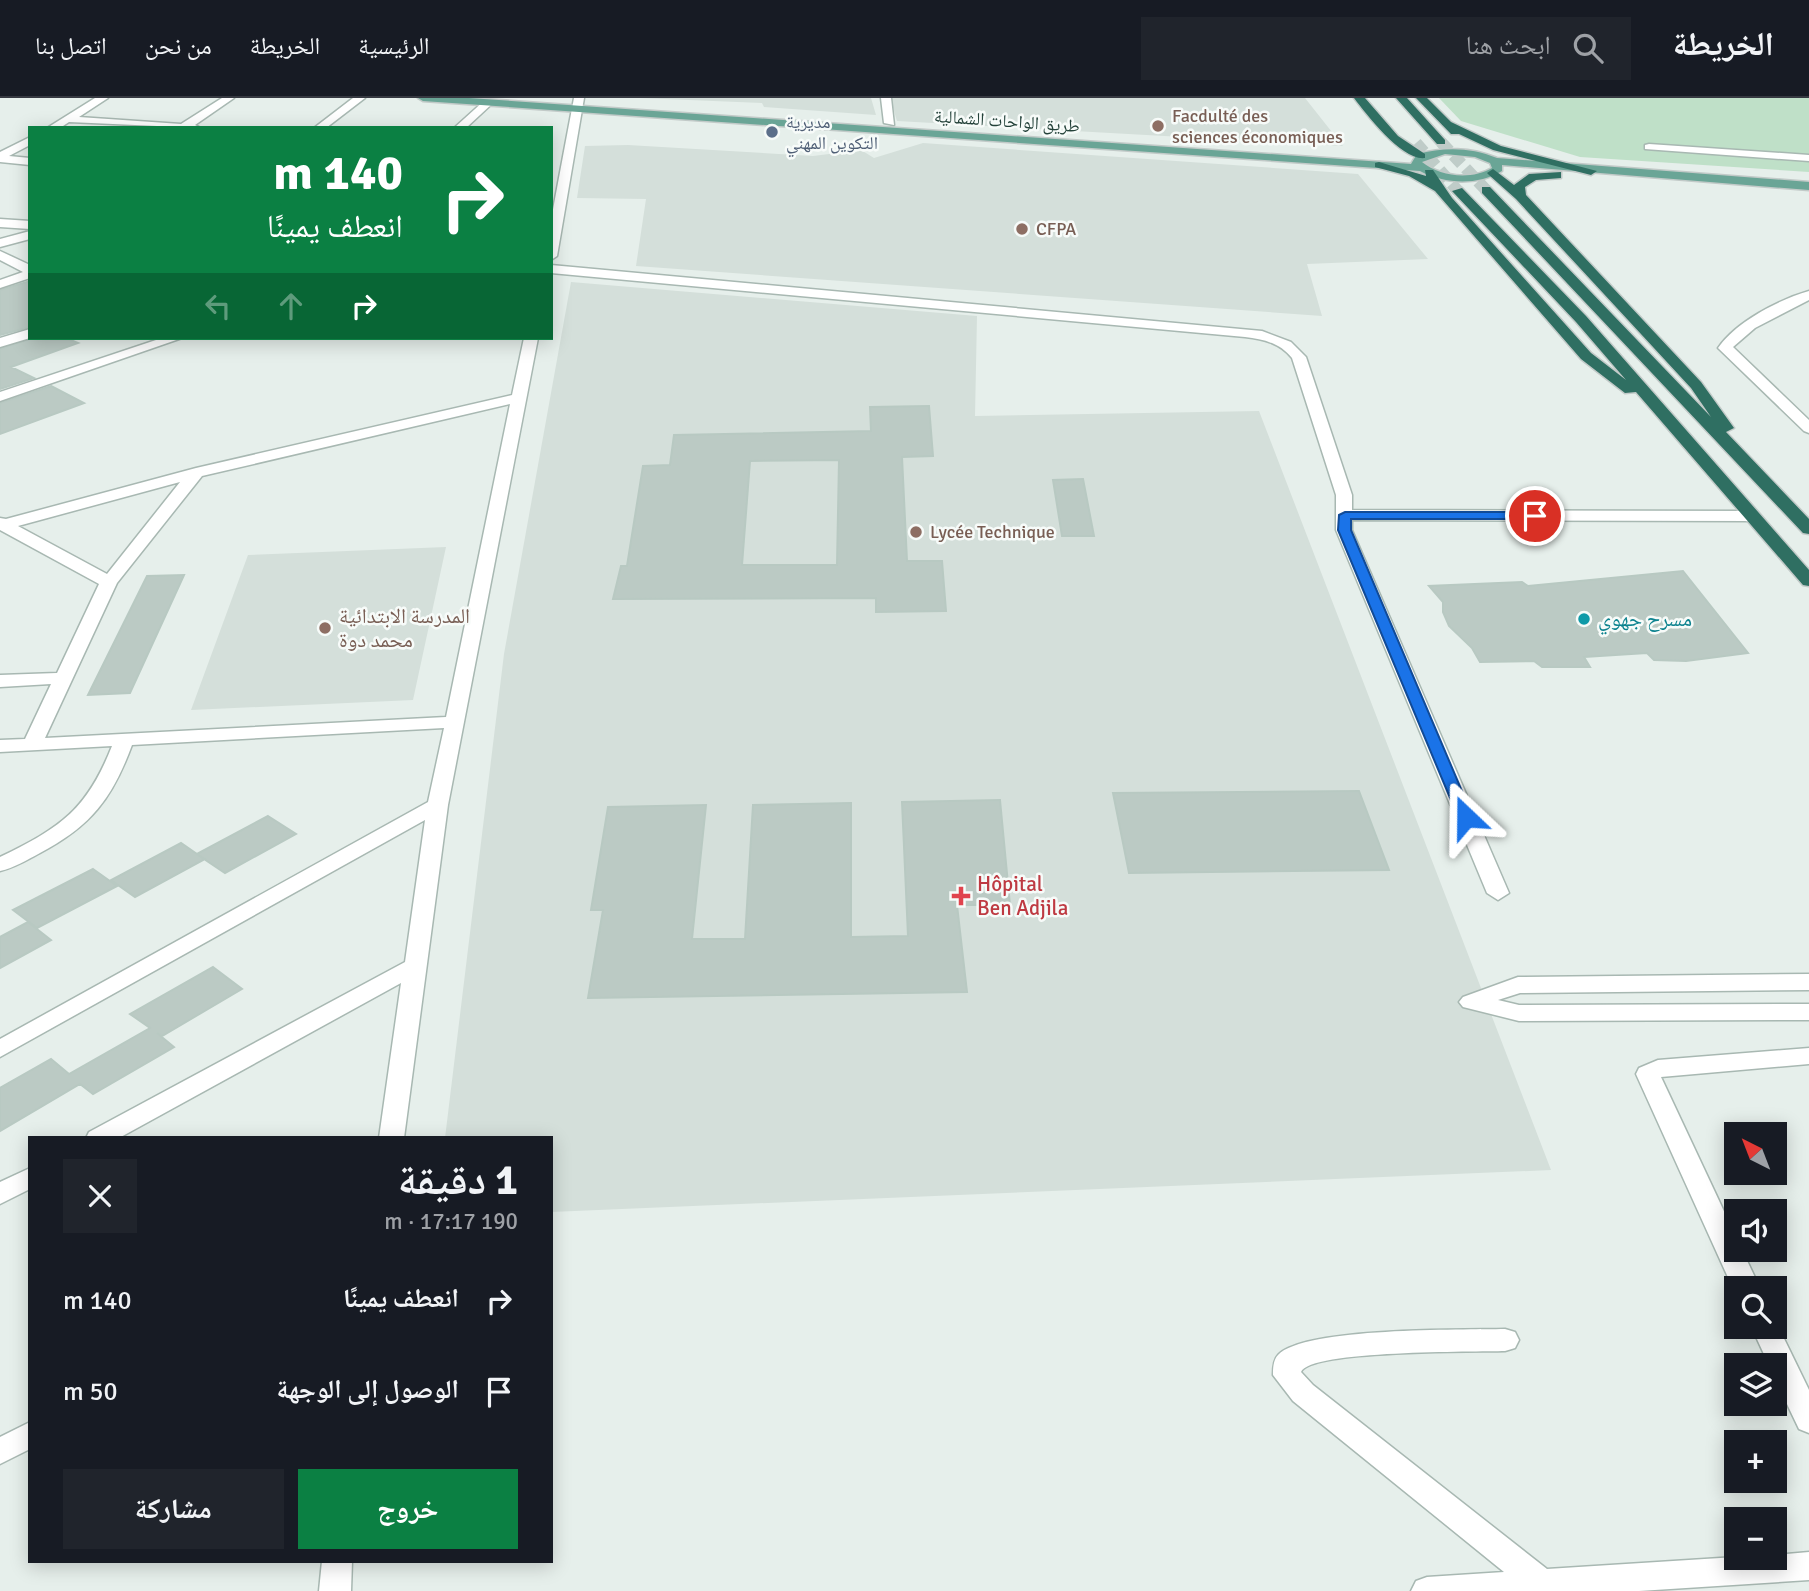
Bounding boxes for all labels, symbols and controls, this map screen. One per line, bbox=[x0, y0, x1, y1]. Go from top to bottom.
search box bbox=[1141, 17, 1631, 80]
text: الخريطة bbox=[1673, 24, 1774, 65]
icon: search bbox=[1569, 29, 1607, 67]
text: ابحث هنا bbox=[1466, 30, 1551, 62]
text: اتصل بنا bbox=[35, 31, 107, 61]
text: من نحن bbox=[145, 31, 212, 61]
text: الخريطة bbox=[250, 31, 320, 61]
text: الرئيسية bbox=[358, 31, 429, 61]
street label: طريق الواحات الشمالية bbox=[933, 105, 1081, 137]
place label: Facdulté des sciences économiques bbox=[1172, 105, 1343, 148]
place label: مديرية التكوين المهني bbox=[786, 111, 878, 158]
marker: Facdulté des sciences économiques bbox=[1150, 118, 1166, 134]
marker: مديرية التكوين المهني bbox=[764, 124, 780, 140]
text: 140 m bbox=[273, 143, 403, 203]
icon: right bbox=[427, 154, 518, 245]
text: انعطف يمينًا bbox=[267, 207, 403, 246]
place label: CFPA bbox=[1036, 218, 1076, 240]
marker: CFPA bbox=[1014, 221, 1030, 237]
icon: left bbox=[199, 287, 237, 325]
icon: ahead bbox=[272, 287, 310, 325]
icon: right bbox=[345, 287, 383, 325]
pin bbox=[1505, 486, 1565, 546]
icon: arrive bbox=[1516, 497, 1554, 535]
place label: Lycée Technique bbox=[930, 521, 1055, 543]
marker: Lycée Technique bbox=[908, 524, 924, 540]
place label: المدرسة الابتدائية محمد دوة bbox=[339, 603, 470, 653]
place label: مسرح جهوي bbox=[1598, 606, 1692, 635]
marker: مسرح جهوي bbox=[1576, 611, 1592, 627]
marker: المدرسة الابتدائية محمد دوة bbox=[317, 620, 333, 636]
position arrow bbox=[1429, 780, 1503, 854]
place label: Hôpital Ben Adjila bbox=[977, 871, 1068, 921]
marker: Hôpital Ben Adjila bbox=[951, 886, 971, 906]
north arrow bbox=[1724, 1122, 1787, 1185]
map controls bbox=[1724, 1122, 1787, 1570]
text: 1 دقيقة bbox=[398, 1155, 518, 1206]
button: close bbox=[63, 1159, 137, 1233]
button: sound bbox=[1724, 1199, 1787, 1262]
text: 190 m · 17:17 bbox=[384, 1207, 518, 1236]
button: search bbox=[1724, 1276, 1787, 1339]
icon: right bbox=[480, 1282, 518, 1320]
text: انعطف يمينًا bbox=[343, 1283, 459, 1315]
text: 140 m bbox=[63, 1285, 132, 1317]
button: layers bbox=[1724, 1353, 1787, 1416]
icon: arrive bbox=[480, 1373, 518, 1411]
text: الوصول إلى الوجهة bbox=[277, 1374, 459, 1406]
text: 50 m bbox=[63, 1376, 118, 1408]
button: + bbox=[1724, 1430, 1787, 1493]
button: مشاركة bbox=[63, 1469, 284, 1549]
button: خروج bbox=[298, 1469, 518, 1549]
button: − bbox=[1724, 1507, 1787, 1570]

